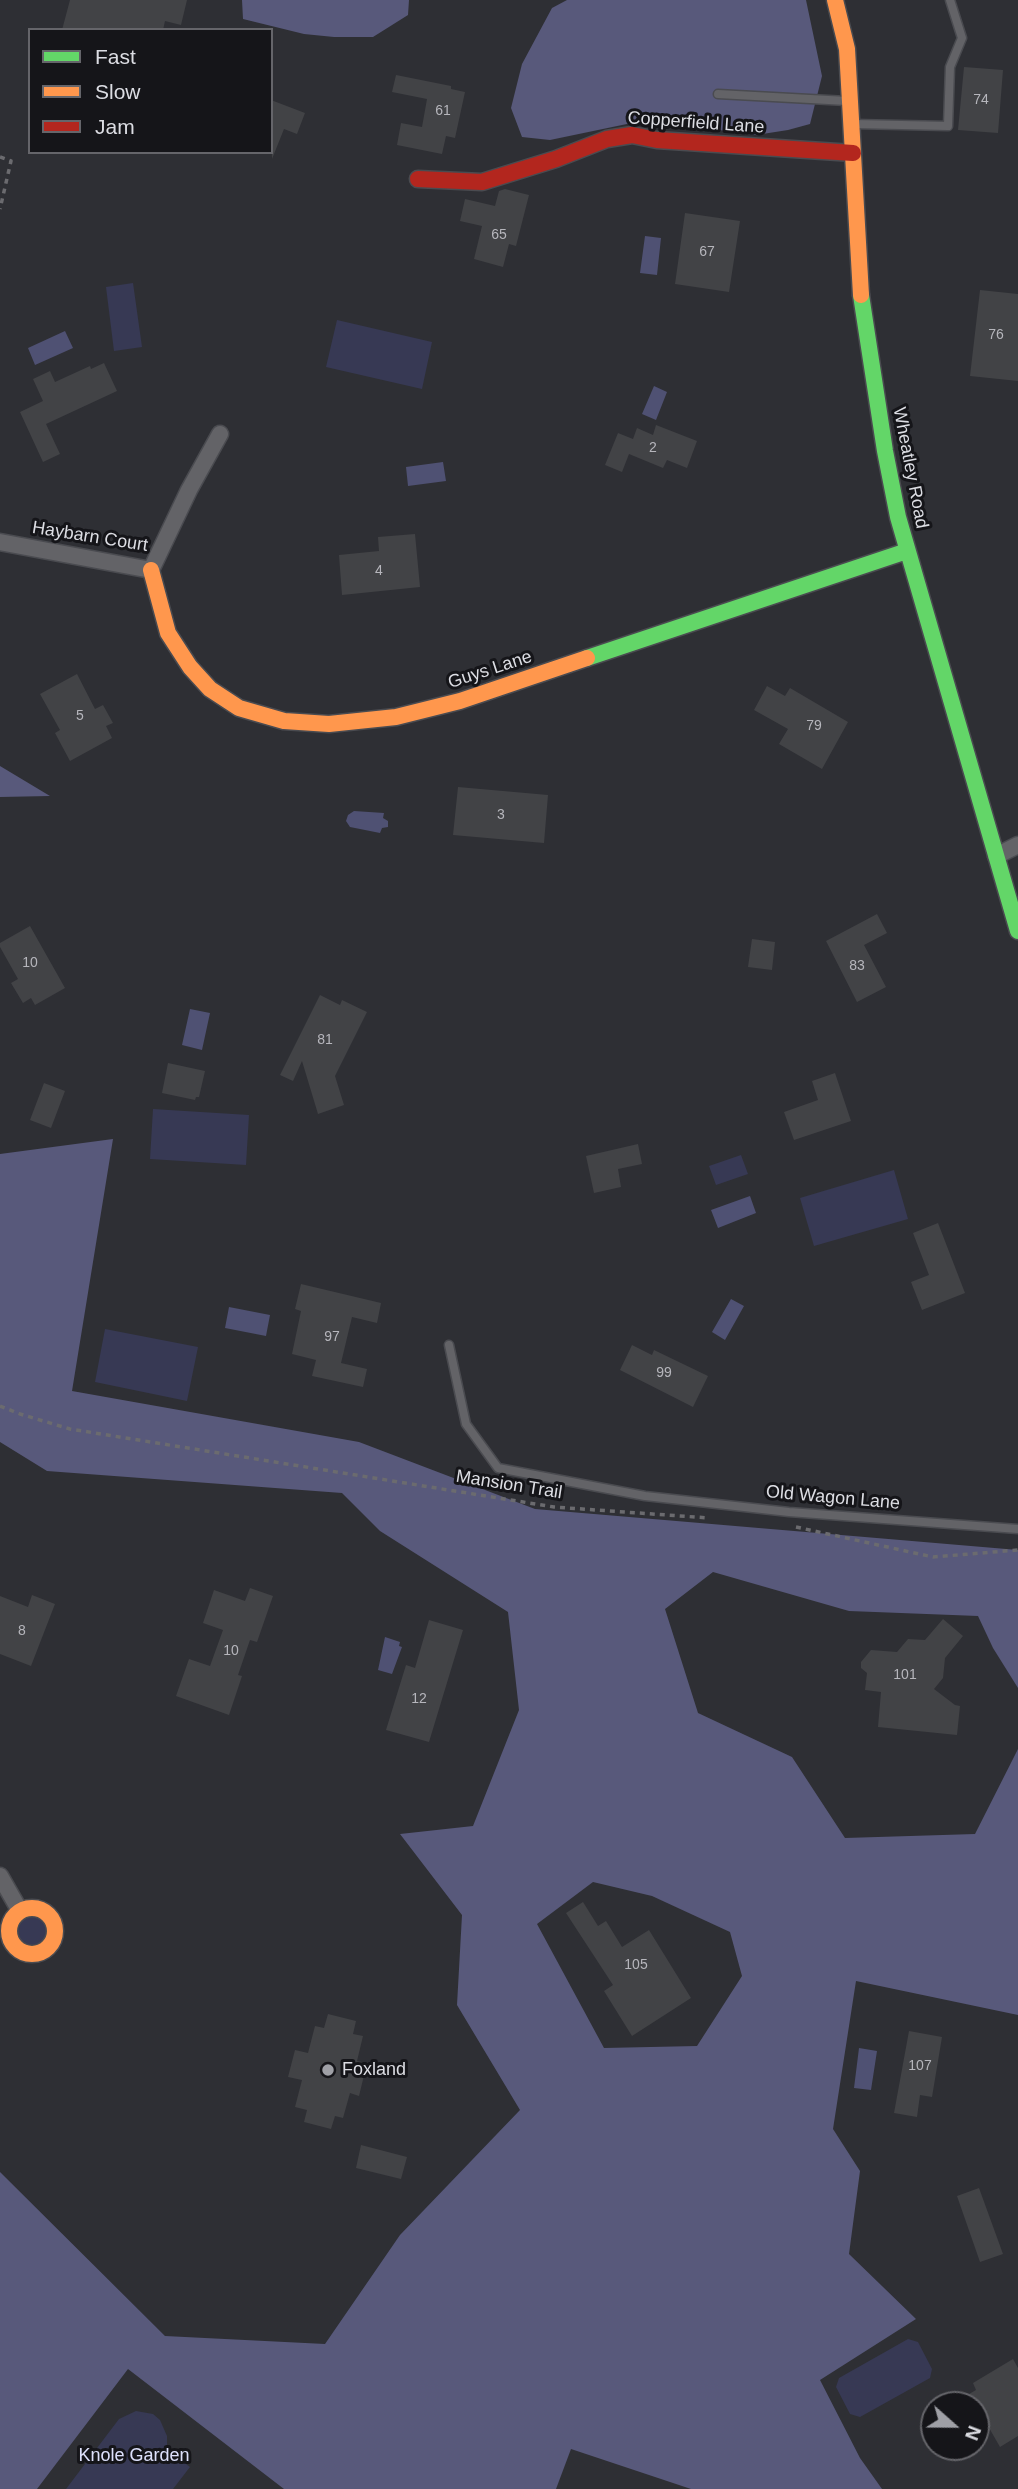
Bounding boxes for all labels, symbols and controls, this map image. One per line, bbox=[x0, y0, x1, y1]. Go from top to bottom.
legend bbox=[28, 28, 273, 154]
text: Fast bbox=[95, 45, 136, 68]
text: Slow bbox=[95, 80, 141, 103]
house number: 74 bbox=[973, 92, 989, 108]
house number: 61 bbox=[435, 103, 451, 119]
street label: Copperfield Lane bbox=[627, 107, 765, 139]
text: Jam bbox=[95, 115, 135, 138]
house number: 65 bbox=[491, 227, 507, 243]
house number: 67 bbox=[699, 244, 715, 260]
house number: 76 bbox=[988, 327, 1004, 343]
street label: Wheatley Road bbox=[888, 406, 932, 530]
house number: 2 bbox=[649, 440, 657, 456]
street label: Haybarn Court bbox=[31, 517, 149, 557]
house number: 4 bbox=[375, 563, 383, 579]
street label: Guys Lane bbox=[445, 646, 535, 694]
house number: 5 bbox=[76, 708, 84, 724]
house number: 79 bbox=[806, 718, 822, 734]
house number: 3 bbox=[497, 807, 505, 823]
house number: 10 bbox=[22, 955, 38, 971]
house number: 83 bbox=[849, 958, 865, 974]
house number: 81 bbox=[317, 1032, 333, 1048]
house number: 97 bbox=[324, 1329, 340, 1345]
house number: 99 bbox=[656, 1365, 672, 1381]
street label: Mansion Trail bbox=[454, 1466, 564, 1504]
street label: Old Wagon Lane bbox=[765, 1481, 901, 1515]
house number: 8 bbox=[18, 1623, 26, 1639]
house number: 10 bbox=[223, 1643, 239, 1659]
house number: 101 bbox=[893, 1667, 917, 1683]
house number: 12 bbox=[411, 1691, 427, 1707]
house number: 105 bbox=[624, 1957, 648, 1973]
house number: 107 bbox=[908, 2058, 932, 2074]
place label: Foxland bbox=[342, 2059, 406, 2081]
marker: Foxland bbox=[320, 2062, 336, 2078]
north arrow bbox=[920, 2391, 990, 2461]
text: N bbox=[961, 2423, 985, 2443]
park label: Knole Garden bbox=[78, 2445, 190, 2467]

